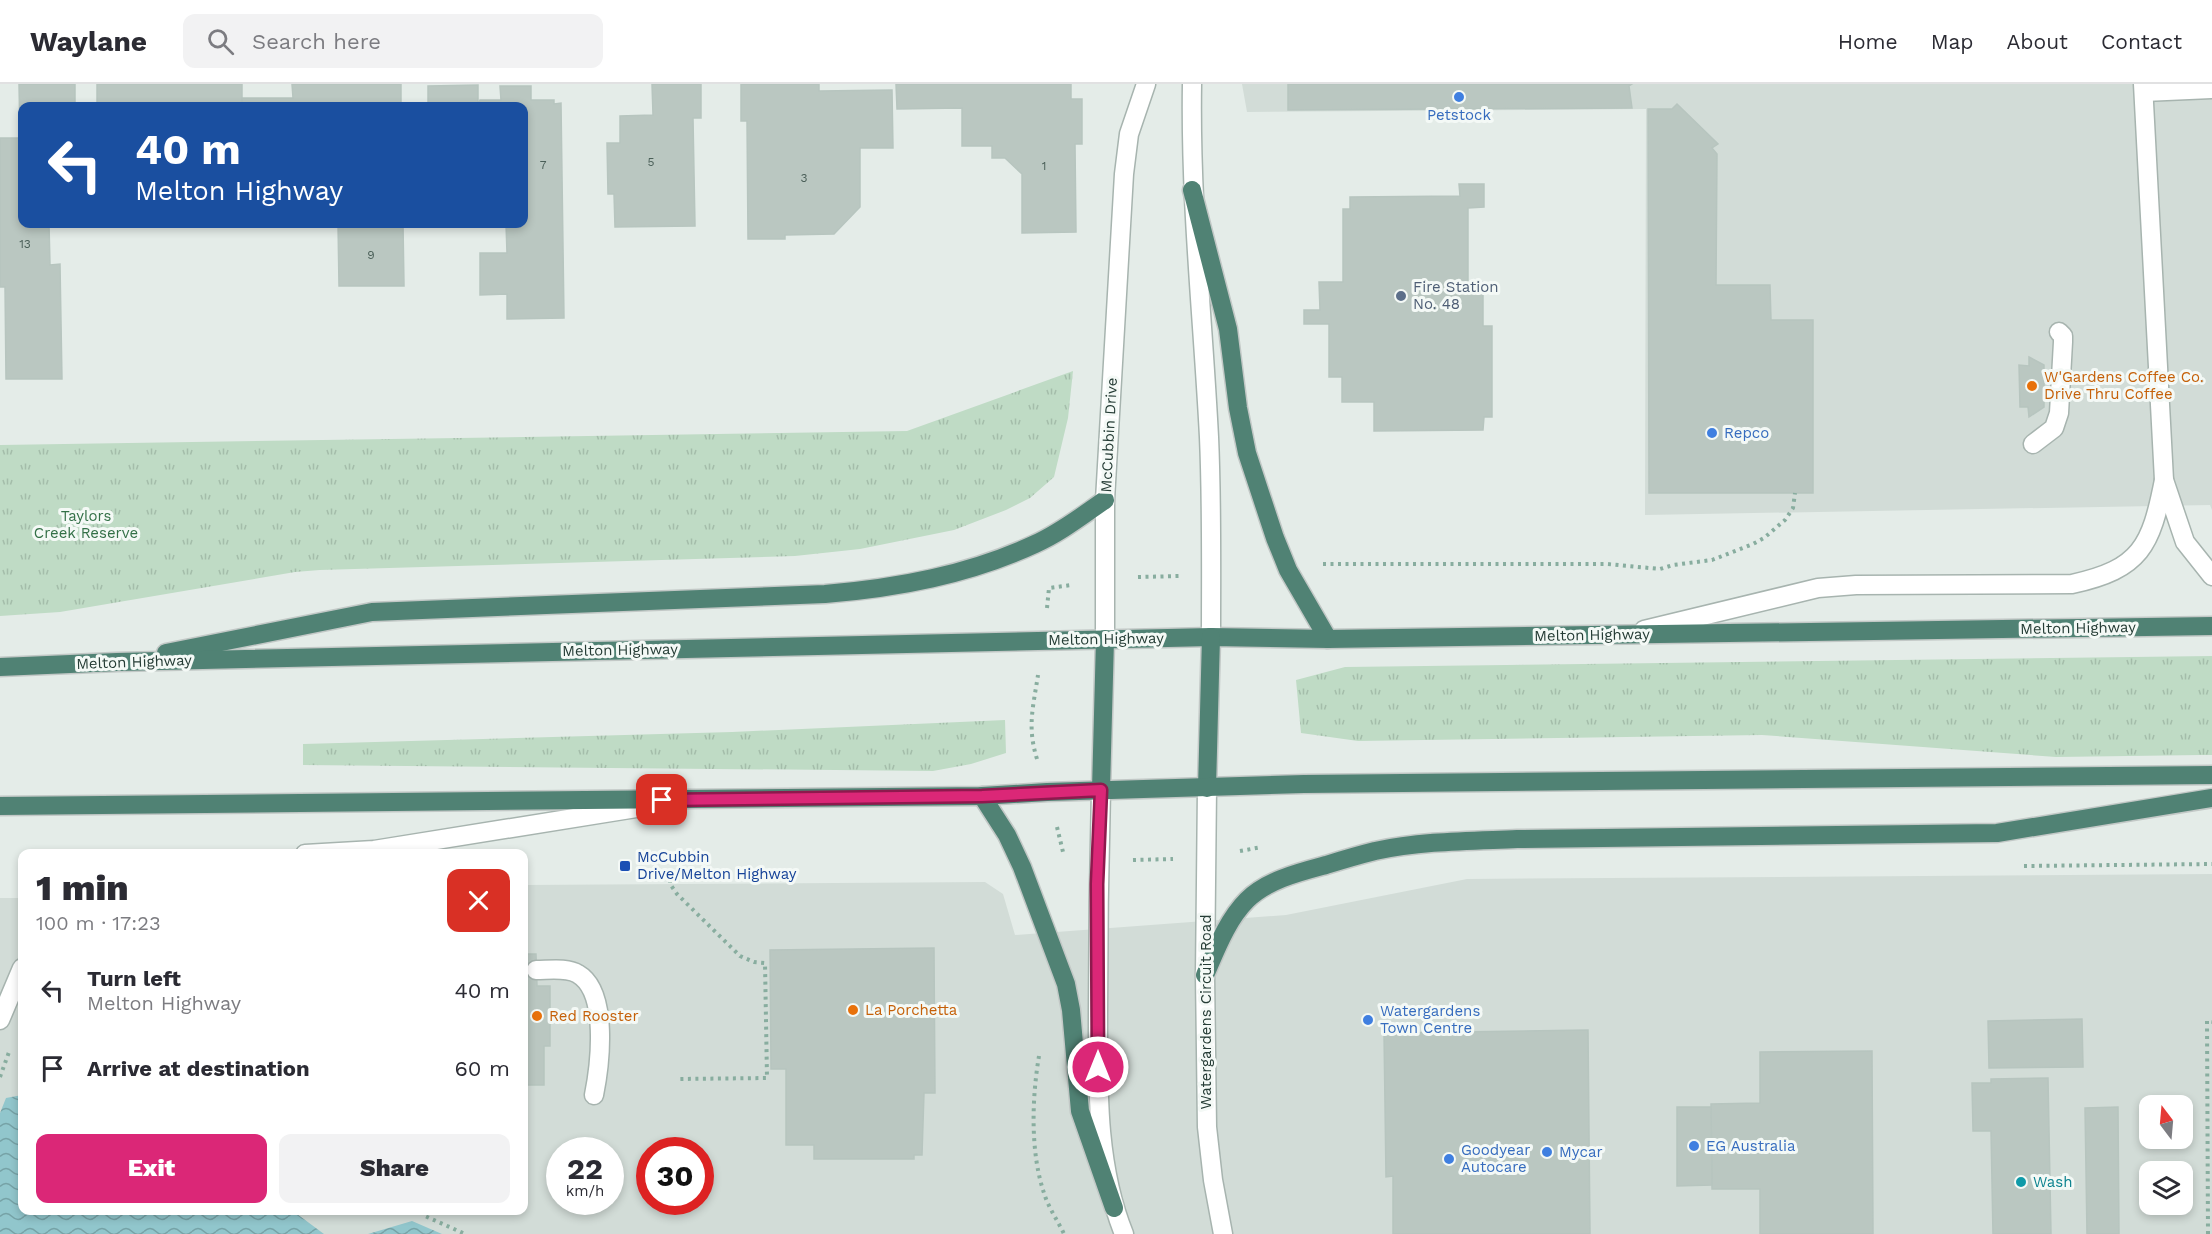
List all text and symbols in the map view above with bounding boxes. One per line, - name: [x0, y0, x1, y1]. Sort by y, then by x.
- search box: [183, 14, 603, 68]
- text: Waylane: [30, 25, 147, 58]
- icon: search: [204, 25, 237, 58]
- text: Search here: [252, 29, 381, 54]
- text: Home: [1838, 29, 1898, 54]
- text: Map: [1931, 29, 1974, 54]
- text: About: [2007, 29, 2068, 54]
- text: Contact: [2101, 29, 2182, 54]
- marker: Petstock: [1452, 90, 1466, 104]
- place label: Petstock: [1427, 106, 1491, 124]
- text: 40 m: [135, 125, 241, 174]
- icon: left: [36, 126, 114, 204]
- house number: 5: [648, 155, 655, 169]
- house number: 7: [540, 158, 547, 172]
- house number: 1: [1042, 159, 1046, 173]
- house number: 3: [801, 171, 808, 185]
- text: Melton Highway: [135, 175, 343, 207]
- house number: 13: [19, 237, 31, 251]
- house number: 9: [367, 248, 375, 262]
- place label: Fire Station No. 48: [1413, 278, 1498, 313]
- marker: Fire Station No. 48: [1394, 289, 1408, 303]
- place label: W'Gardens Coffee Co. Drive Thru Coffee: [2044, 368, 2204, 403]
- street label: McCubbin Drive: [1097, 377, 1121, 493]
- marker: W'Gardens Coffee Co. Drive Thru Coffee: [2025, 379, 2039, 393]
- place label: Repco: [1724, 424, 1769, 442]
- marker: Repco: [1705, 426, 1719, 440]
- park label: Taylors Creek Reserve: [34, 507, 138, 542]
- street label: Melton Highway: [2020, 618, 2136, 638]
- street label: Melton Highway: [1534, 625, 1650, 645]
- street label: Melton Highway: [1048, 629, 1164, 649]
- street label: Melton Highway: [562, 640, 678, 660]
- street label: Melton Highway: [76, 651, 192, 673]
- pin: [636, 774, 687, 825]
- icon: arrive: [645, 783, 678, 816]
- place label: McCubbin Drive/Melton Highway: [637, 848, 797, 883]
- marker: McCubbin Drive/Melton Highway: [618, 859, 632, 873]
- text: 1 min: [36, 867, 129, 909]
- button: close: [447, 869, 510, 932]
- text: 100 m · 17:23: [36, 911, 161, 935]
- street label: Watergardens Circuit Road: [1197, 914, 1215, 1110]
- text: Turn left: [87, 966, 181, 991]
- icon: left: [36, 974, 69, 1007]
- text: 40 m: [454, 978, 510, 1003]
- text: Melton Highway: [87, 991, 241, 1015]
- place label: La Porchetta: [865, 1001, 958, 1019]
- place label: Watergardens Town Centre: [1380, 1002, 1480, 1037]
- marker: La Porchetta: [846, 1003, 860, 1017]
- place label: Red Rooster: [549, 1007, 639, 1025]
- marker: Red Rooster: [530, 1009, 544, 1023]
- marker: Watergardens Town Centre: [1361, 1013, 1375, 1027]
- position arrow: [1066, 1035, 1130, 1099]
- icon: arrive: [36, 1052, 69, 1085]
- text: Arrive at destination: [87, 1056, 310, 1081]
- text: 60 m: [454, 1056, 510, 1081]
- north arrow: [2139, 1095, 2193, 1149]
- map controls: [2139, 1095, 2193, 1215]
- button: Exit: [36, 1134, 267, 1203]
- button: Share: [279, 1134, 510, 1203]
- speed limit sign: 30: [636, 1137, 714, 1215]
- place label: EG Australia: [1706, 1137, 1796, 1155]
- marker: EG Australia: [1687, 1139, 1701, 1153]
- place label: Goodyear Autocare: [1461, 1141, 1530, 1176]
- place label: Mycar: [1559, 1143, 1603, 1161]
- marker: Mycar: [1540, 1145, 1554, 1159]
- text: 22: [567, 1151, 603, 1186]
- marker: Goodyear Autocare: [1442, 1152, 1456, 1166]
- button: layers: [2139, 1161, 2193, 1215]
- place label: Wash: [2033, 1173, 2073, 1191]
- marker: Wash: [2014, 1175, 2028, 1189]
- text: km/h: [566, 1182, 604, 1200]

